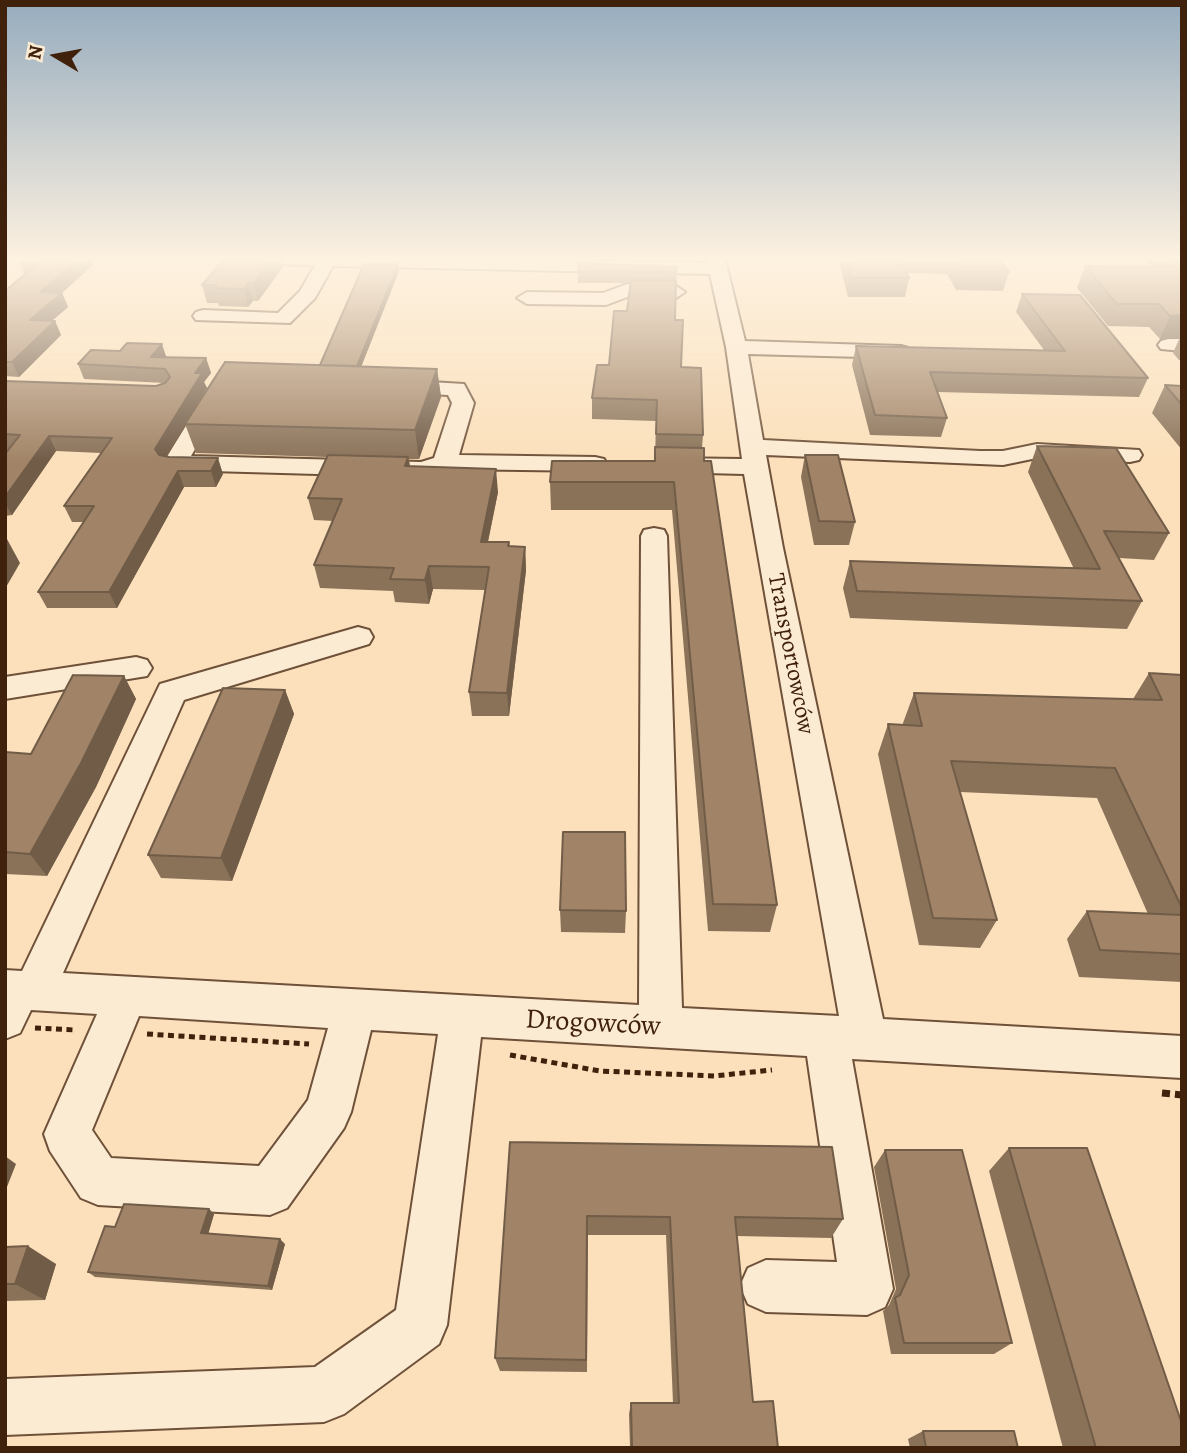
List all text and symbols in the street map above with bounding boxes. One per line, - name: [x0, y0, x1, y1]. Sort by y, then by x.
- north arrow: [21, 21, 91, 91]
- text: N: [21, 43, 49, 61]
- street label: Transportowców: [760, 571, 820, 737]
- street label: Drogowców: [524, 1004, 662, 1044]

